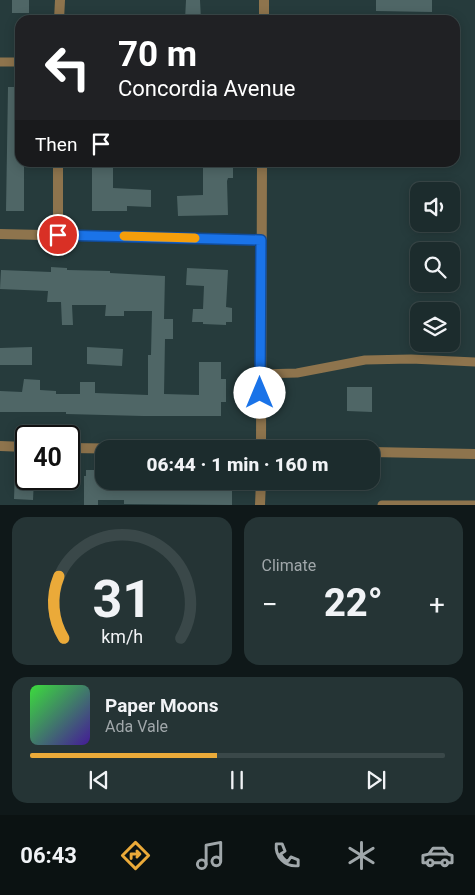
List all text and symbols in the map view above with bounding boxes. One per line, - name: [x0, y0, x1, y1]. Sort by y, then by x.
- text: 70 m: [118, 34, 197, 75]
- icon: left: [35, 35, 100, 100]
- text: Concordia Avenue: [118, 76, 295, 101]
- icon: arrive: [87, 130, 115, 158]
- text: Then: [35, 133, 77, 156]
- map controls: [410, 182, 460, 352]
- button: sound: [410, 182, 460, 232]
- pin: [37, 214, 79, 256]
- icon: arrive: [44, 221, 72, 249]
- button: search: [410, 242, 460, 292]
- button: layers: [410, 302, 460, 352]
- position arrow: [233, 366, 285, 418]
- speed limit sign: 40: [15, 425, 80, 490]
- text: 06:44 · 1 min · 160 m: [146, 453, 329, 476]
- text: Climate: [262, 556, 316, 575]
- text: 31: [92, 569, 152, 630]
- text: 22°: [324, 581, 383, 625]
- text: −: [262, 588, 278, 621]
- text: +: [429, 588, 445, 621]
- text: km/h: [101, 626, 143, 647]
- text: Paper Moons: [105, 694, 218, 717]
- text: Ada Vale: [105, 717, 168, 736]
- icon: previous: [85, 766, 113, 794]
- icon: pause: [223, 766, 251, 794]
- icon: next: [362, 766, 390, 794]
- icon: directions: [118, 838, 153, 873]
- icon: music: [193, 838, 228, 873]
- icon: phone: [269, 838, 304, 873]
- icon: climate: [344, 838, 379, 873]
- icon: car: [420, 838, 455, 873]
- text: 06:43: [20, 843, 77, 868]

